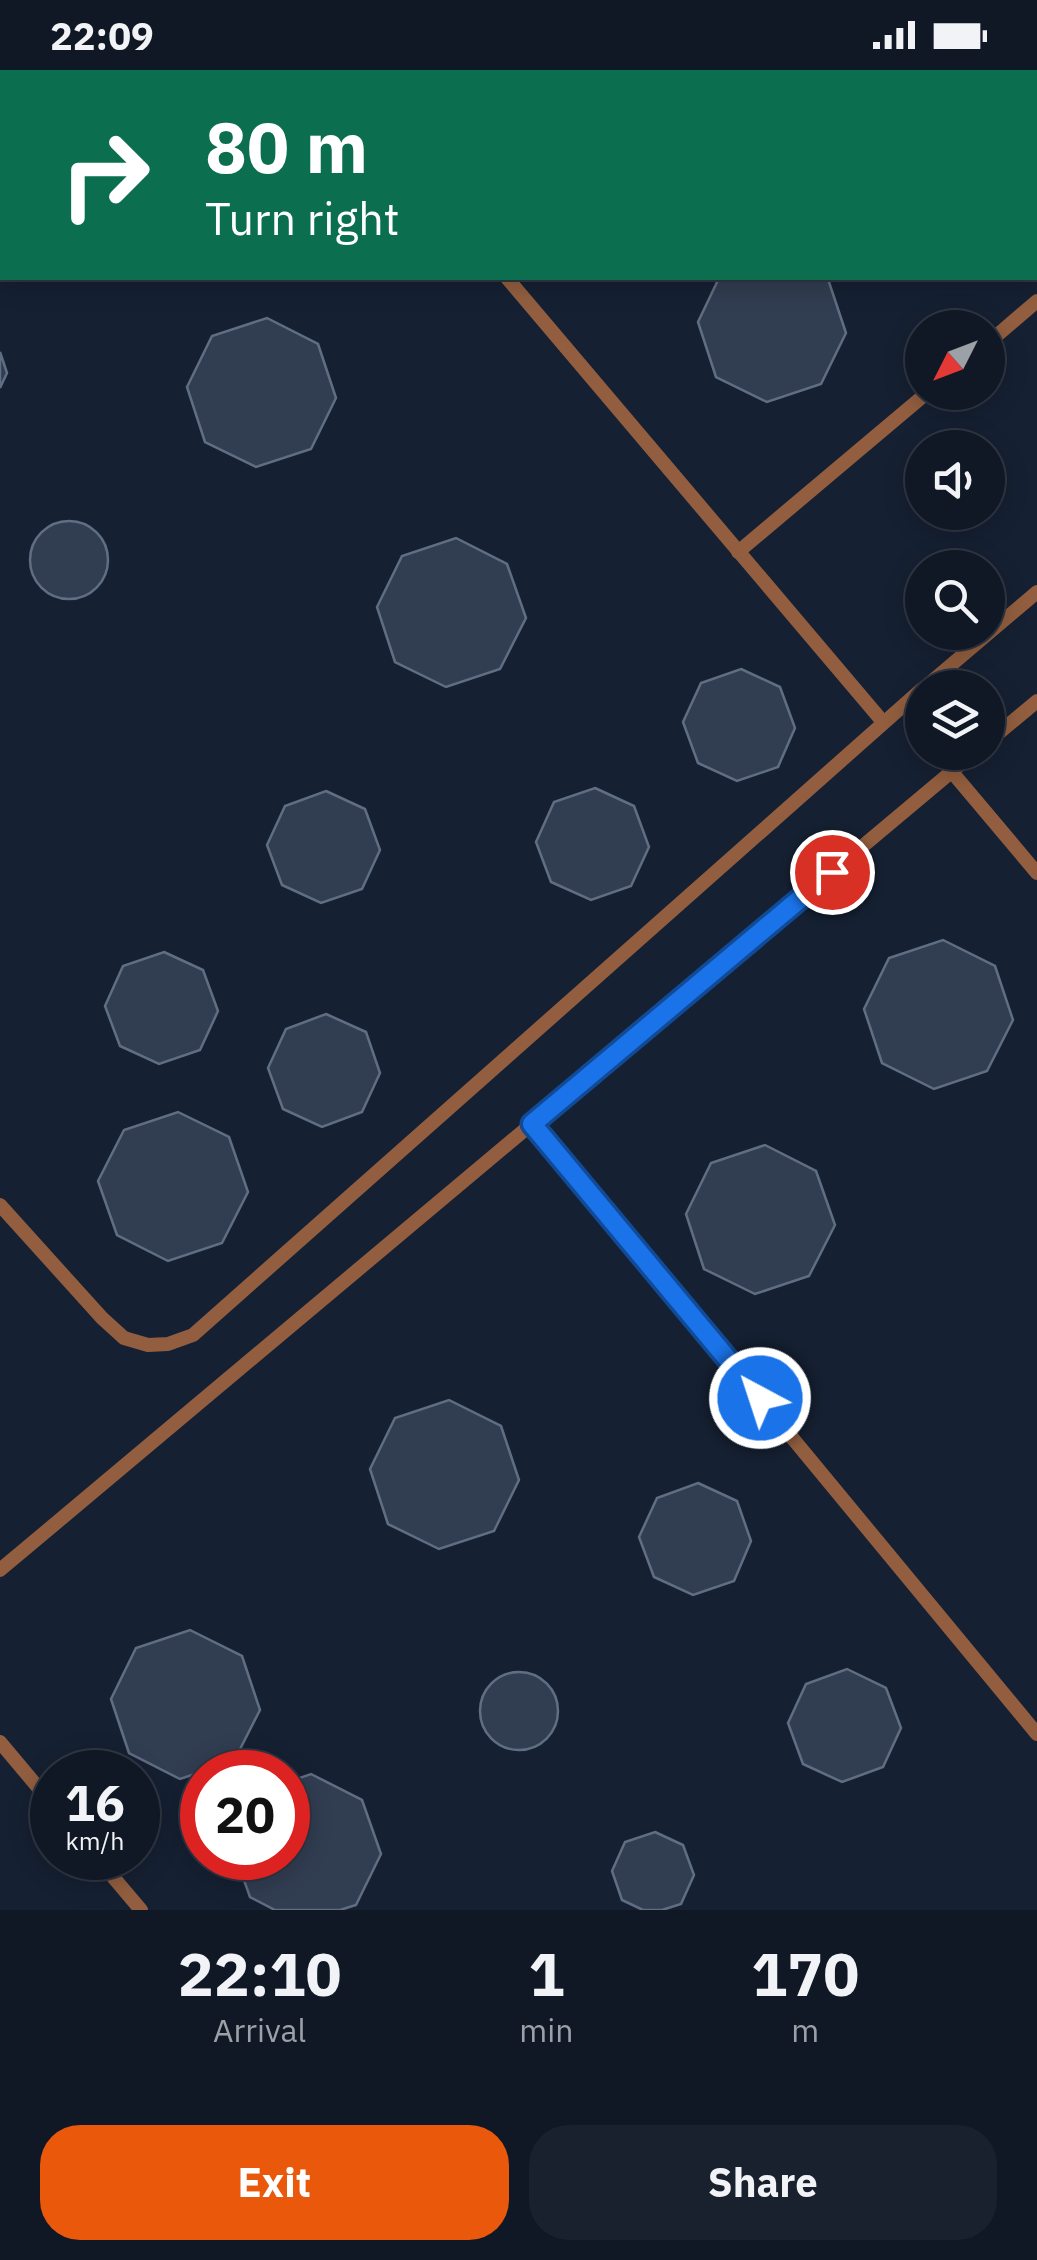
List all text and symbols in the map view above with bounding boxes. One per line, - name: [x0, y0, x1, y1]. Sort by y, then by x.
- text: 22:09: [50, 11, 154, 60]
- text: 80 m: [205, 101, 368, 192]
- icon: right: [40, 110, 170, 240]
- text: Turn right: [205, 189, 400, 247]
- north arrow: [905, 310, 1005, 410]
- map controls: [905, 310, 1005, 770]
- button: sound: [905, 430, 1005, 530]
- button: search: [905, 550, 1005, 650]
- button: layers: [905, 670, 1005, 770]
- pin: [790, 830, 875, 915]
- icon: arrive: [805, 845, 860, 900]
- position arrow: [708, 1346, 812, 1450]
- speed limit sign: 20: [180, 1750, 310, 1880]
- text: 16: [65, 1770, 125, 1835]
- text: km/h: [66, 1824, 124, 1857]
- text: 22:10: [178, 1934, 342, 2013]
- text: 1: [528, 1934, 564, 2013]
- text: 170: [751, 1934, 859, 2013]
- text: Arrival: [213, 2009, 306, 2051]
- text: min: [519, 2009, 573, 2051]
- text: m: [791, 2009, 819, 2051]
- button: Exit: [40, 2125, 509, 2240]
- button: Share: [529, 2125, 997, 2240]

